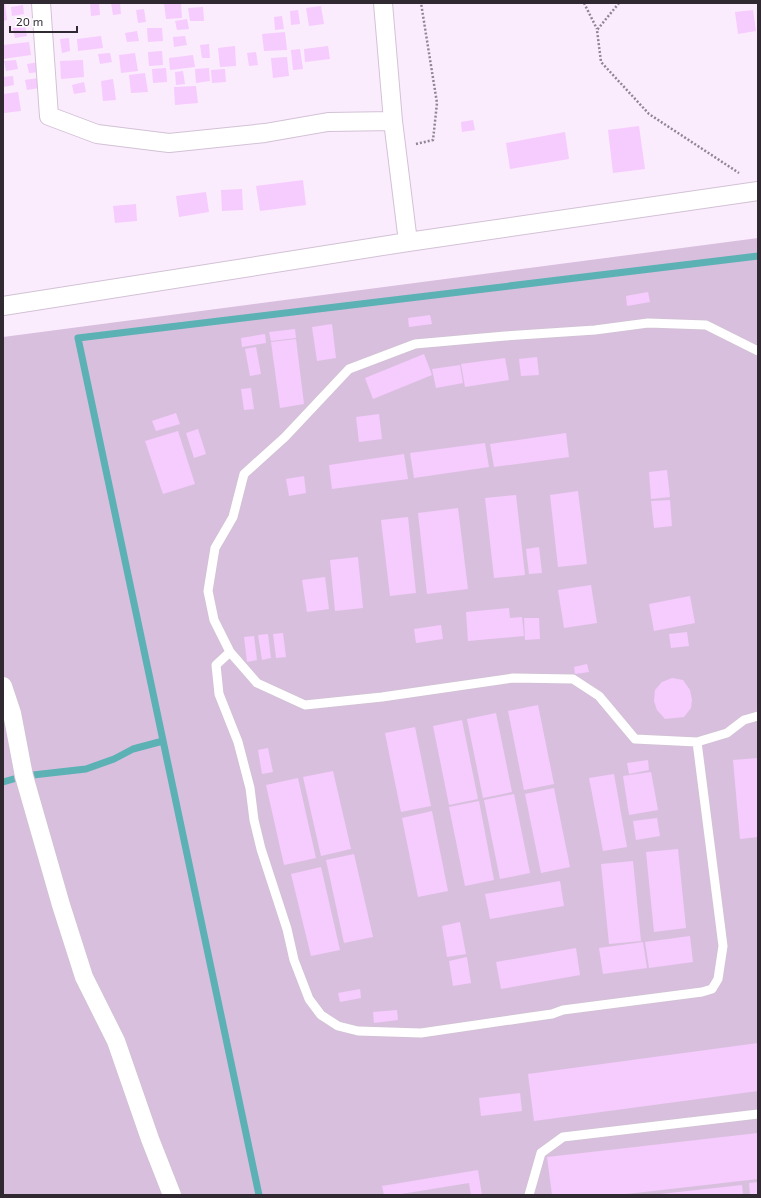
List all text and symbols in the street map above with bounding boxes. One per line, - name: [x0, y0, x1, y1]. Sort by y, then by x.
- scale bar: [10, 8, 77, 34]
- text: 20 m: [16, 14, 43, 28]

